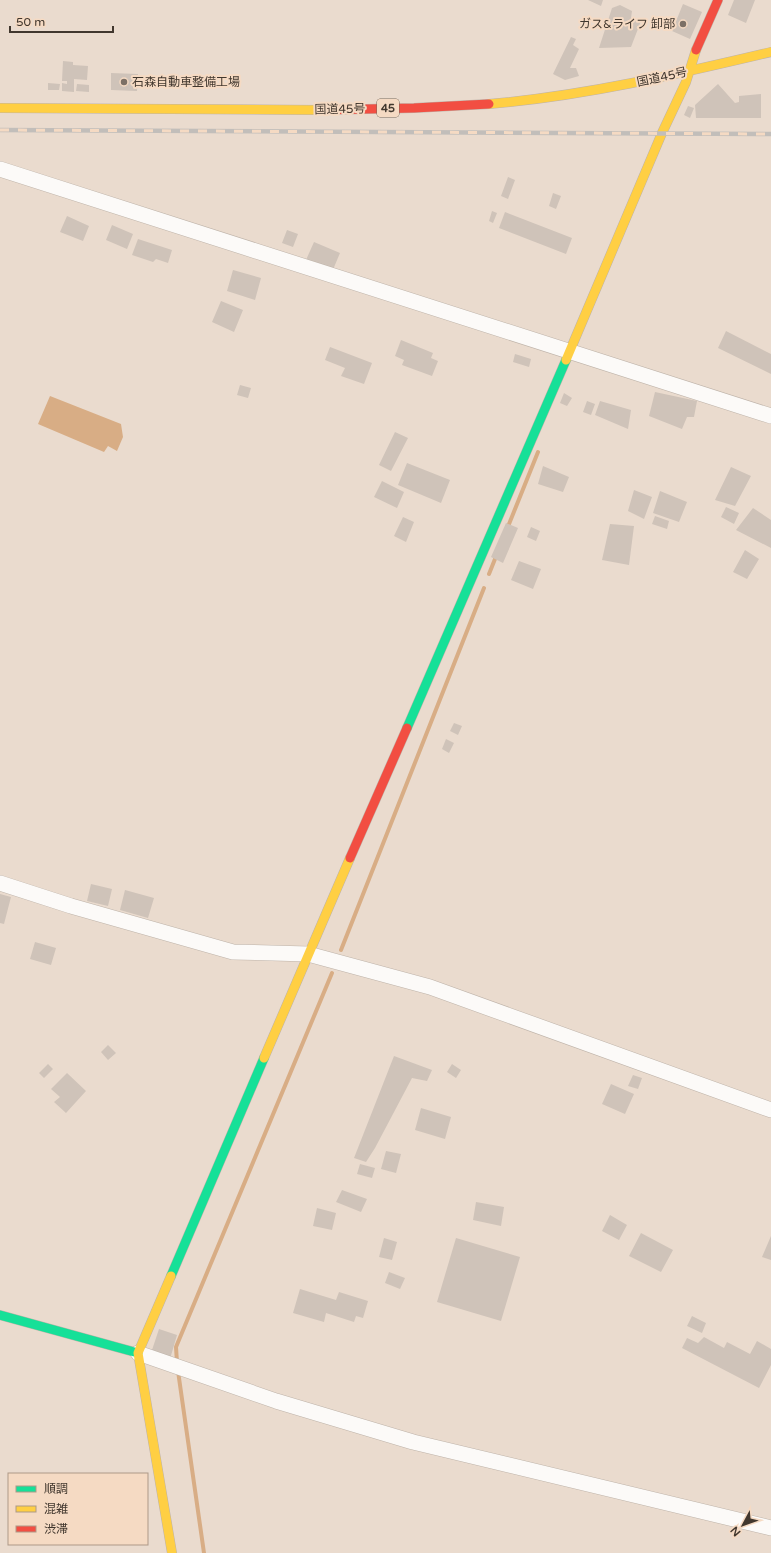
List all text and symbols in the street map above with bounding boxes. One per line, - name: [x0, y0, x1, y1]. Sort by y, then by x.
- scale bar: [10, 8, 113, 34]
- text: 50 m: [16, 15, 45, 29]
- place label: ガス&ライフ 卸部: [579, 17, 675, 31]
- marker: ガス&ライフ 卸部: [678, 19, 688, 29]
- street label: 国道45号: [636, 65, 688, 89]
- place label: 石森自動車整備工場: [132, 75, 240, 89]
- marker: 石森自動車整備工場: [119, 77, 129, 87]
- road number: 45: [377, 99, 399, 117]
- street label: 国道45号: [314, 102, 366, 116]
- legend: [8, 1473, 148, 1545]
- text: 順調: [44, 1482, 68, 1496]
- text: 混雑: [44, 1502, 68, 1516]
- north arrow: [723, 1505, 763, 1545]
- text: 渋滞: [44, 1522, 68, 1536]
- text: N: [728, 1524, 744, 1539]

